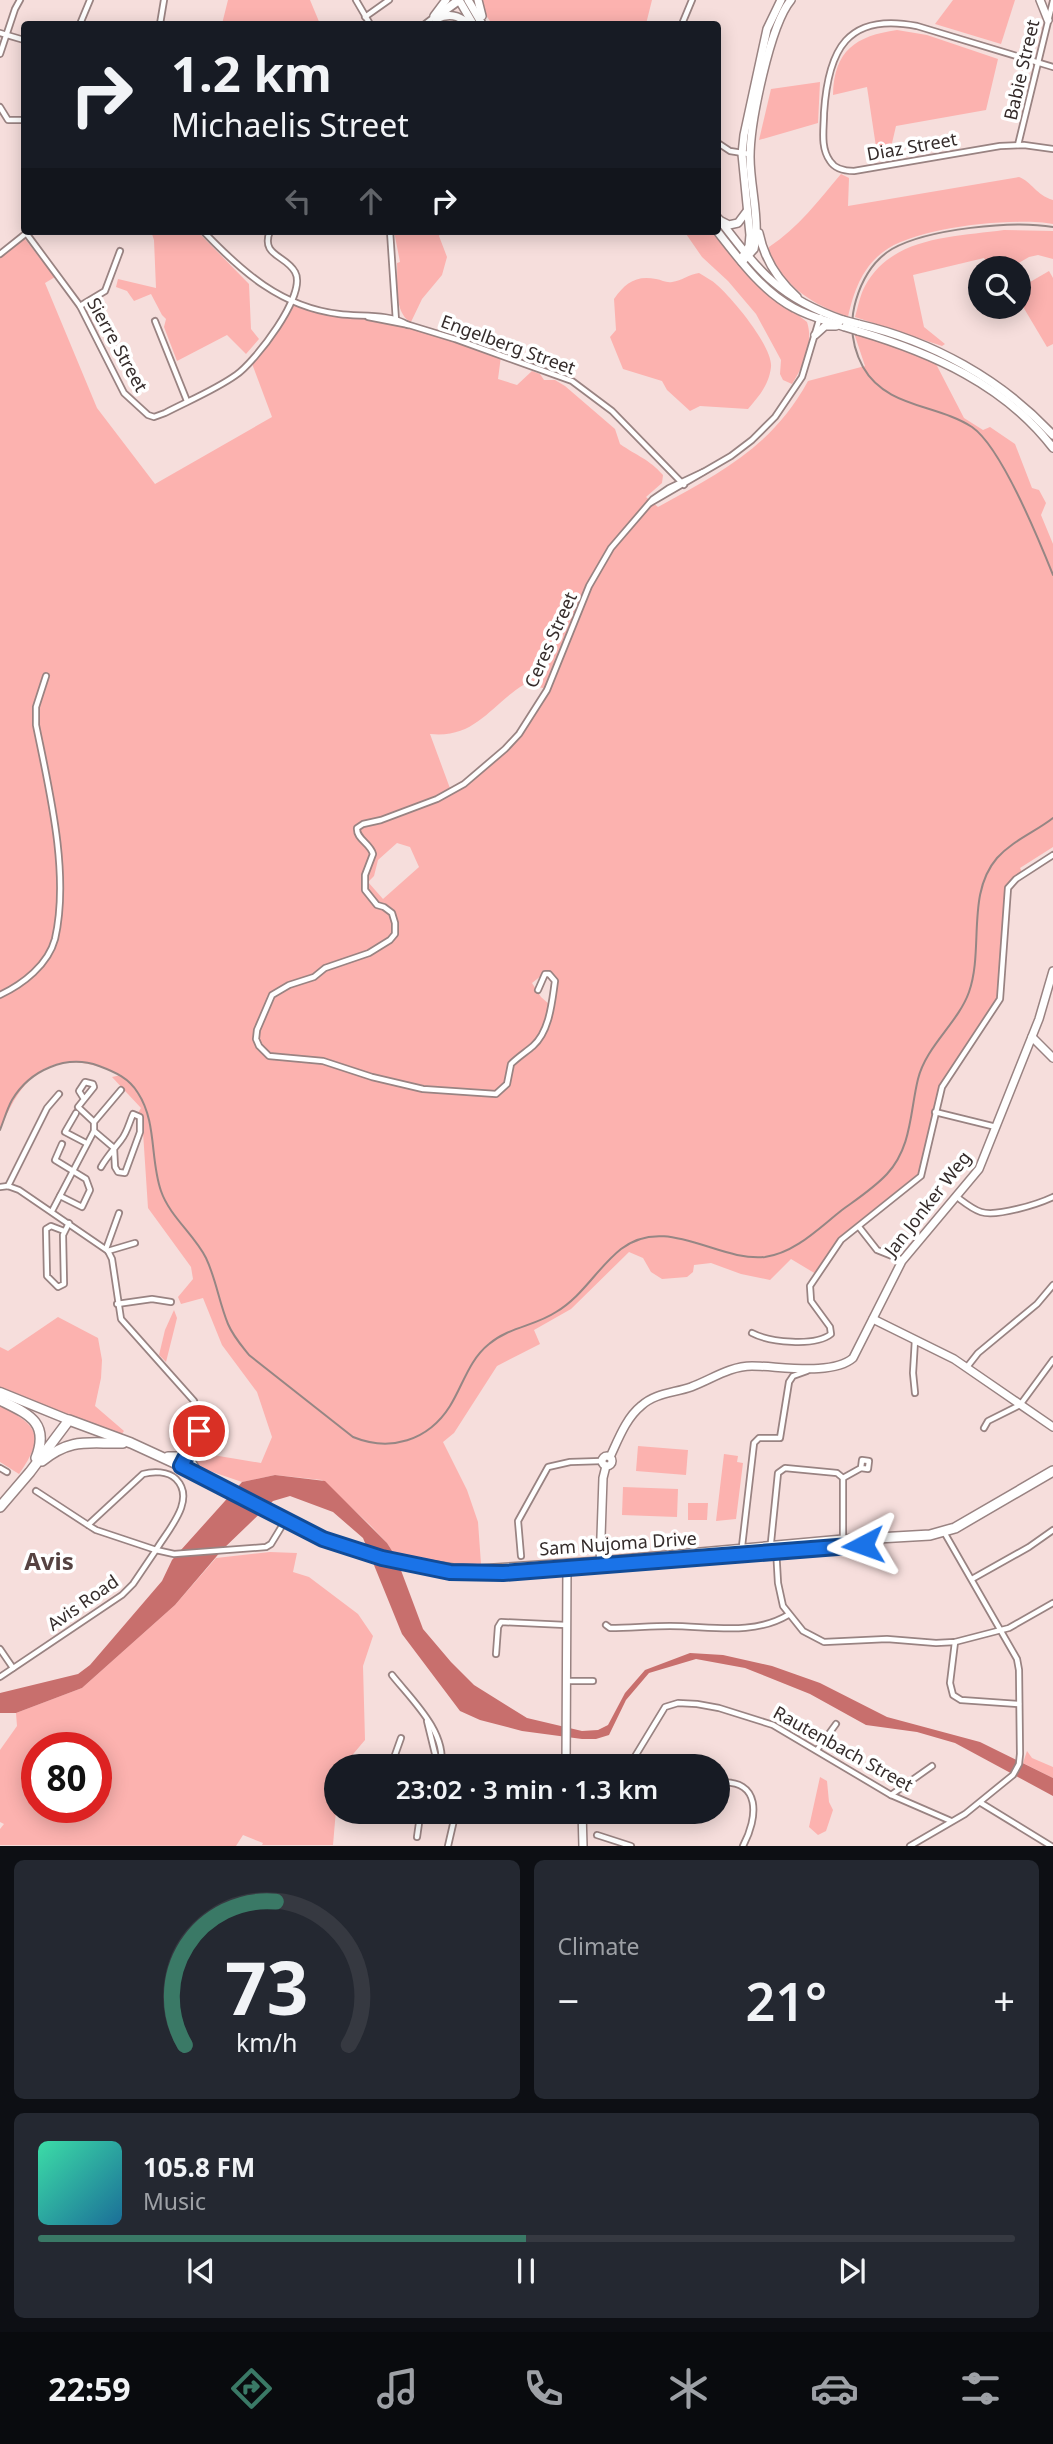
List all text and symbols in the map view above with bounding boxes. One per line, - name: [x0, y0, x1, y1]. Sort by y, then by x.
- street label: Babie Street: [998, 17, 1044, 122]
- text: 1.2 km: [171, 40, 332, 106]
- icon: right: [56, 49, 147, 140]
- text: Michaelis Street: [171, 103, 409, 146]
- street label: Diaz Street: [865, 126, 959, 166]
- icon: left: [279, 182, 317, 220]
- icon: ahead: [352, 182, 390, 220]
- icon: right: [425, 182, 463, 220]
- map controls: [968, 256, 1031, 319]
- button: search: [968, 256, 1031, 319]
- street label: Sierre Street: [82, 293, 154, 396]
- street label: Engelberg Street: [438, 309, 579, 380]
- street label: Ceres Street: [518, 588, 582, 691]
- street label: Jan Jonker Weg: [877, 1146, 976, 1262]
- pin: [169, 1401, 229, 1461]
- icon: arrive: [180, 1412, 218, 1450]
- position arrow: [826, 1508, 900, 1582]
- street label: Sam Nujoma Drive: [538, 1526, 698, 1560]
- district label: Avis: [24, 1544, 74, 1577]
- street label: Avis Road: [42, 1569, 123, 1635]
- street label: Rautenbach Street: [769, 1700, 918, 1797]
- speed limit sign: 80: [21, 1732, 112, 1823]
- text: 23:02 · 3 min · 1.3 km: [396, 1771, 658, 1807]
- text: Climate: [558, 1930, 640, 1962]
- text: 73: [225, 1938, 308, 2037]
- text: 21°: [745, 1965, 827, 2036]
- text: −: [558, 1974, 579, 2026]
- text: +: [993, 1974, 1015, 2026]
- text: km/h: [236, 2025, 298, 2059]
- text: 105.8 FM: [143, 2149, 255, 2185]
- text: Music: [143, 2185, 206, 2217]
- icon: previous: [182, 2252, 220, 2290]
- icon: pause: [507, 2252, 545, 2290]
- icon: next: [833, 2252, 871, 2290]
- icon: directions: [227, 2364, 276, 2413]
- icon: music: [373, 2364, 422, 2413]
- icon: phone: [519, 2364, 568, 2413]
- icon: climate: [664, 2364, 713, 2413]
- icon: car: [810, 2364, 859, 2413]
- icon: filters: [956, 2364, 1005, 2413]
- text: 22:59: [48, 2367, 131, 2410]

